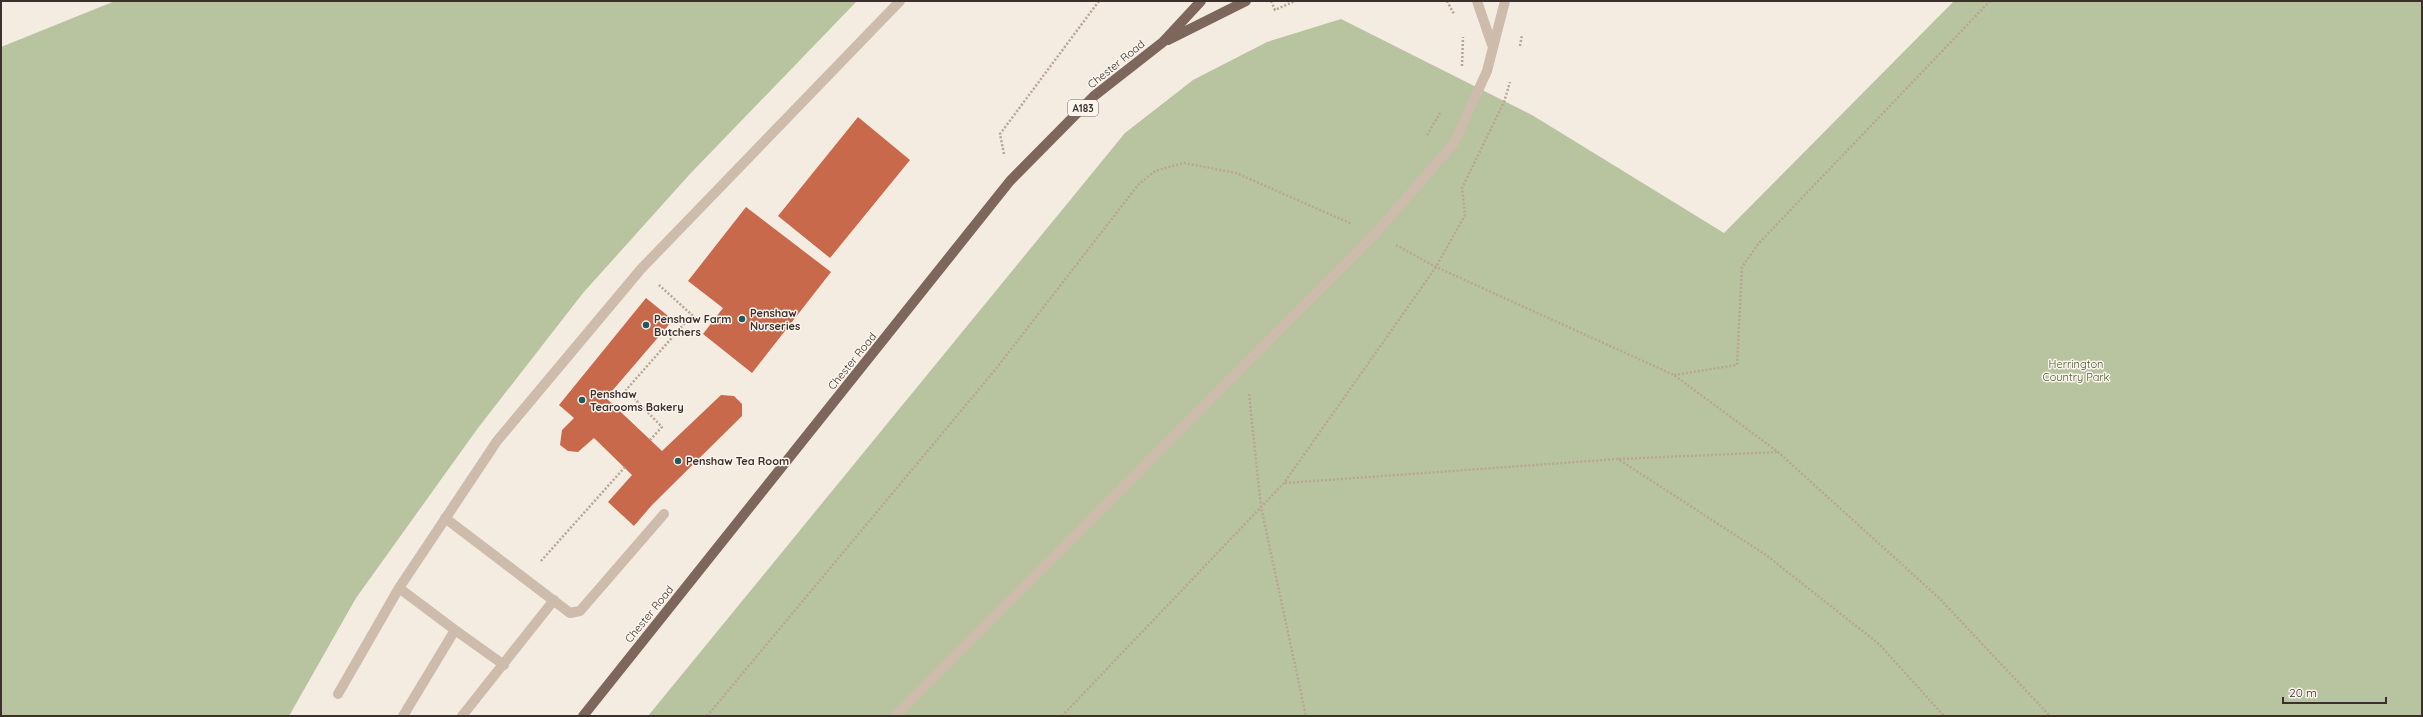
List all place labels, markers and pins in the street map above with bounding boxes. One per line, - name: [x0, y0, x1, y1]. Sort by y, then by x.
- place label: Penshaw Nurseries: [750, 306, 800, 333]
- place label: Penshaw Farm Butchers: [654, 312, 731, 339]
- marker: Penshaw Nurseries: [737, 314, 747, 324]
- marker: Penshaw Farm Butchers: [641, 320, 651, 330]
- place label: Penshaw Tearooms Bakery: [590, 387, 684, 414]
- marker: Penshaw Tearooms Bakery: [577, 395, 587, 405]
- place label: Penshaw Tea Room: [686, 454, 789, 468]
- marker: Penshaw Tea Room: [673, 456, 683, 466]

